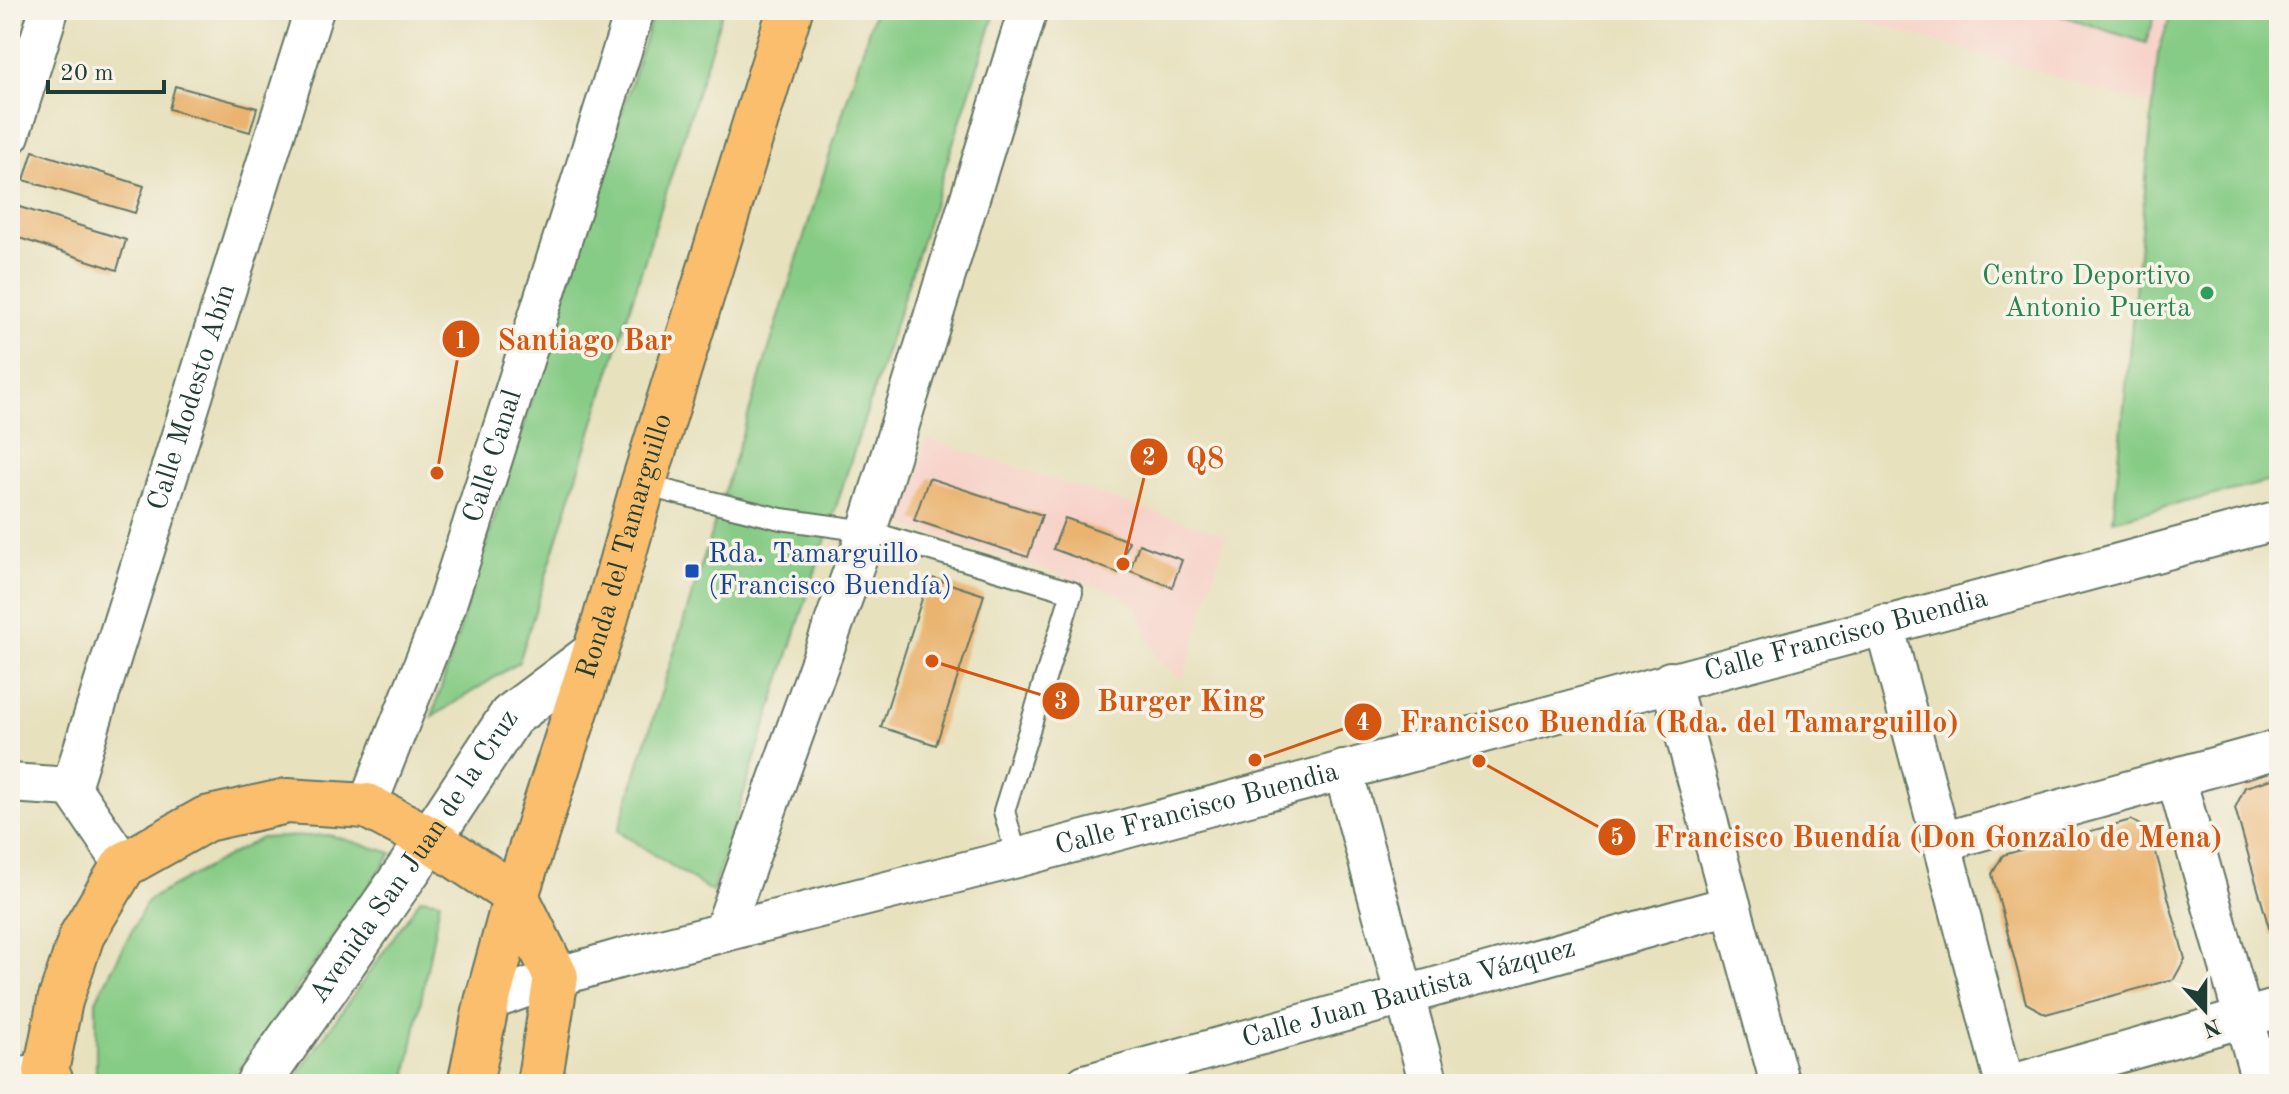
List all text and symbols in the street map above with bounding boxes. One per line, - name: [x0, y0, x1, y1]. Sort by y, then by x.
- scale bar: [48, 44, 164, 94]
- text: 20 m: [60, 62, 114, 86]
- place label: Centro Deportivo Antonio Puerta: [1982, 263, 2191, 323]
- street label: Calle Modesto Abín: [144, 281, 241, 514]
- marker: Centro Deportivo Antonio Puerta: [2198, 284, 2216, 302]
- callout: Santiago Bar: [441, 312, 689, 366]
- text: Santiago Bar: [497, 327, 673, 357]
- text: 1: [454, 330, 468, 354]
- street label: Calle Canal: [460, 387, 528, 526]
- street label: Ronda del Tamarguillo: [573, 411, 678, 683]
- callout: Q8: [1129, 430, 1240, 484]
- text: Q8: [1186, 445, 1224, 475]
- text: 2: [1142, 447, 1156, 471]
- place label: Rda. Tamarguillo (Francisco Buendía): [708, 541, 952, 601]
- marker: Rda. Tamarguillo (Francisco Buendía): [683, 562, 701, 580]
- street label: Calle Francisco Buendia: [1702, 585, 1991, 687]
- callout: Burger King: [1041, 674, 1281, 728]
- text: Burger King: [1097, 688, 1266, 718]
- text: 3: [1054, 691, 1068, 715]
- callout: Francisco Buendía (Rda. del Tamarguillo): [1343, 695, 1974, 749]
- street label: Avenida San Juan de la Cruz: [305, 705, 525, 1009]
- text: Francisco Buendía (Rda. del Tamarguillo): [1400, 709, 1958, 739]
- text: 4: [1356, 712, 1370, 736]
- street label: Calle Francisco Buendia: [1052, 758, 1342, 861]
- callout: Francisco Buendía (Don Gonzalo de Mena): [1597, 810, 2238, 864]
- text: Francisco Buendía (Don Gonzalo de Mena): [1654, 824, 2222, 854]
- text: 5: [1610, 826, 1624, 851]
- street label: Calle Juan Bautista Vázquez: [1239, 935, 1578, 1054]
- north arrow: [2165, 970, 2245, 1050]
- text: N: [2199, 1014, 2223, 1040]

